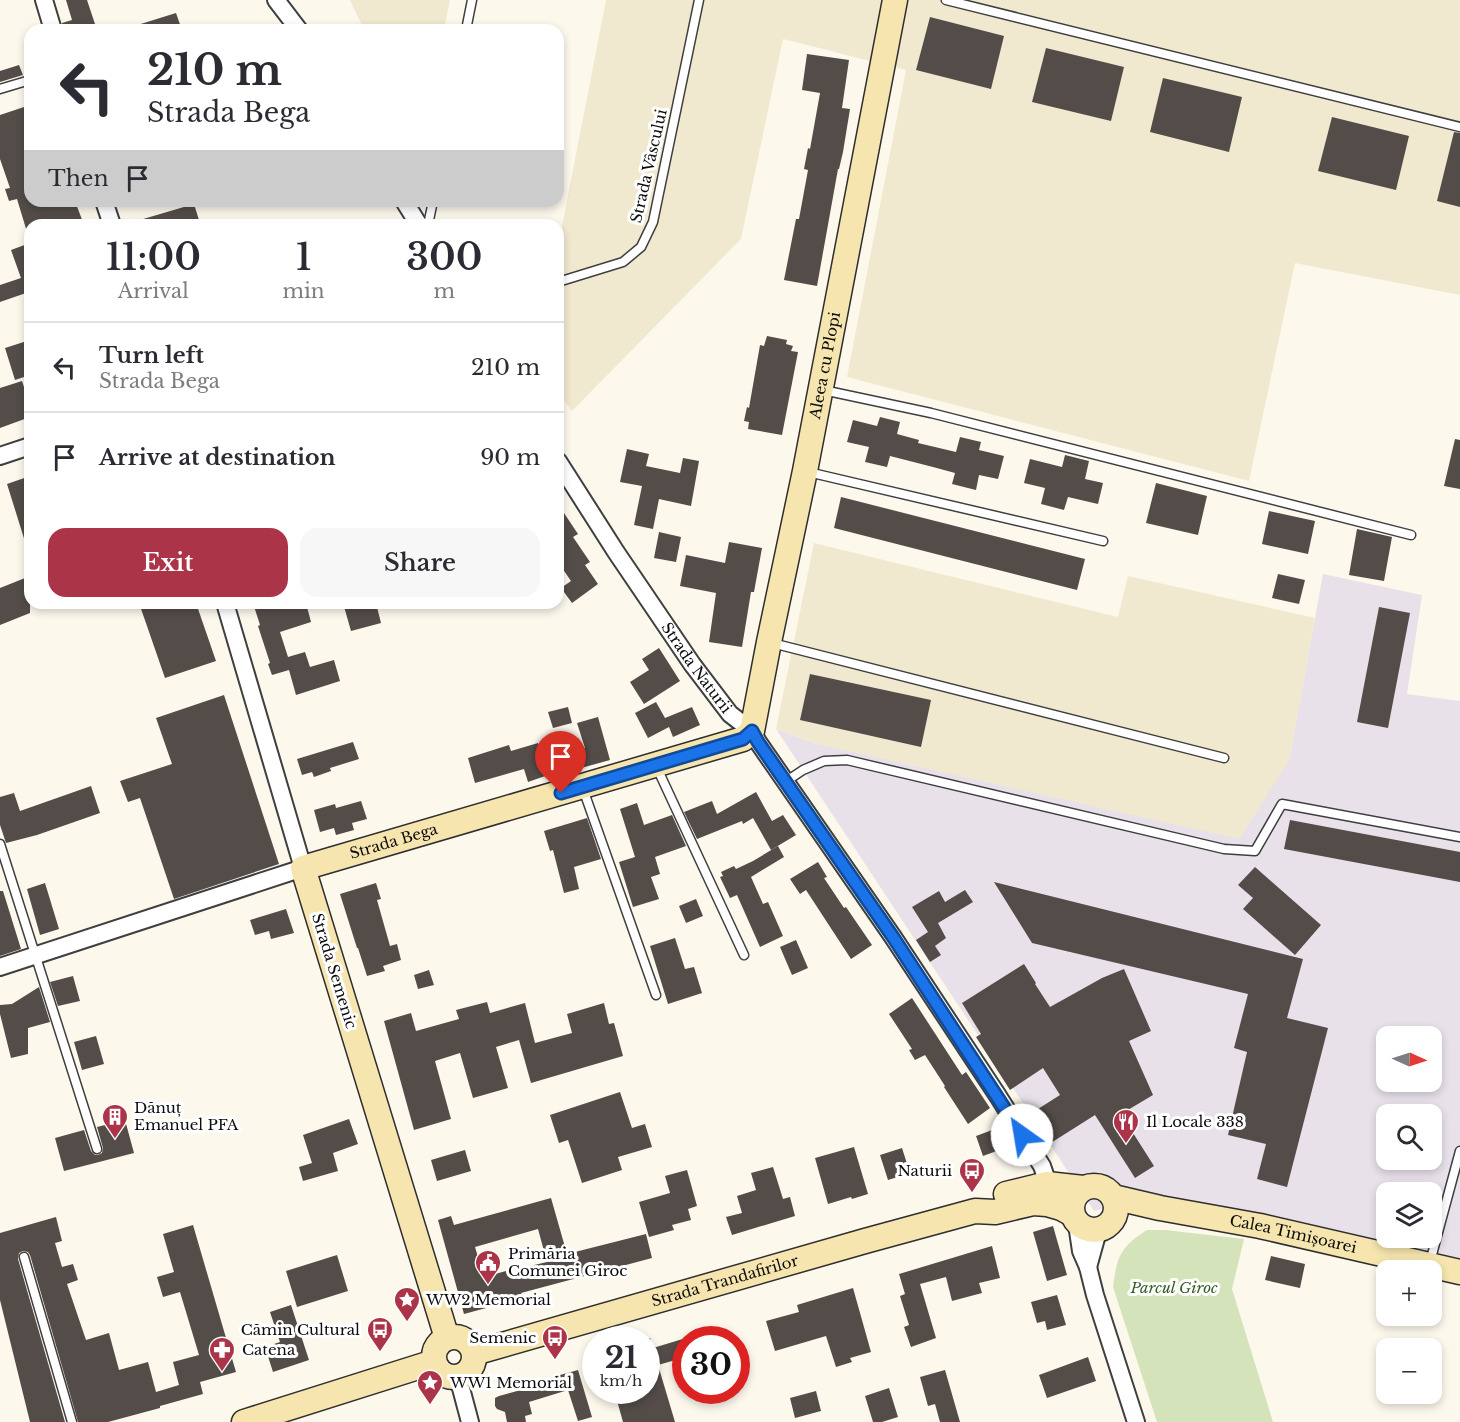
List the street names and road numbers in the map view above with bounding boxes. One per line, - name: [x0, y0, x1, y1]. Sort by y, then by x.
- street label: Strada Vâscului: [626, 107, 671, 225]
- street label: Aleea cu Plopi: [805, 310, 844, 422]
- street label: Strada Naturii: [658, 619, 736, 717]
- street label: Strada Bega: [347, 819, 440, 863]
- street label: Strada Semenic: [308, 911, 361, 1031]
- street label: Calea Timișoarei: [1228, 1211, 1359, 1257]
- street label: Strada Trandafirilor: [649, 1250, 801, 1311]

